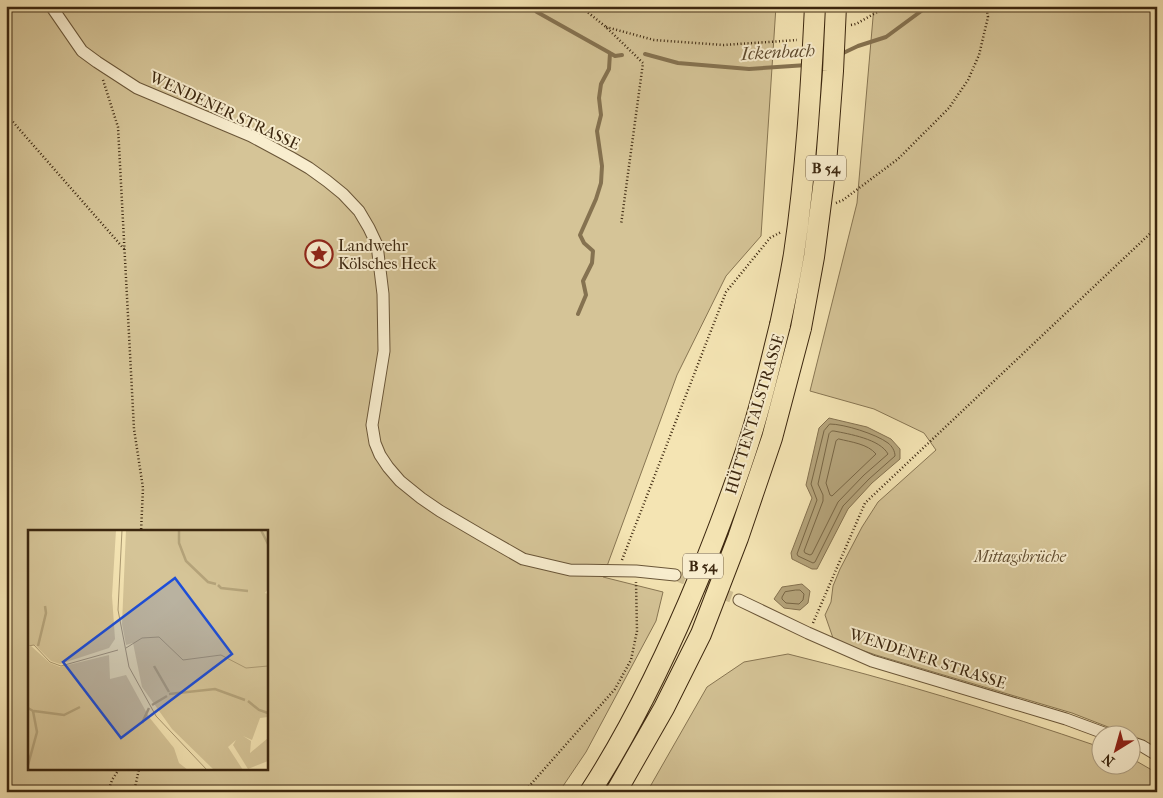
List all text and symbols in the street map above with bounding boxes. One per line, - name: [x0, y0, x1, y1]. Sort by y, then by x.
- water label: Ickenbach: [739, 40, 816, 65]
- street label: WENDENER STRASSE: [146, 67, 303, 154]
- road number: B 54: [806, 156, 846, 180]
- place label: Landwehr Kölsches Heck: [338, 236, 437, 273]
- place icon: Landwehr Kölsches Heck: [304, 239, 334, 269]
- street label: HÜTTENTALSTRASSE: [721, 332, 788, 497]
- inset map: [28, 530, 268, 770]
- park label: Mittagsbrüche: [973, 547, 1066, 566]
- road number: B 54: [683, 554, 723, 578]
- street label: WENDENER STRASSE: [846, 624, 1009, 693]
- north arrow: [1090, 726, 1140, 776]
- text: N: [1099, 750, 1118, 770]

